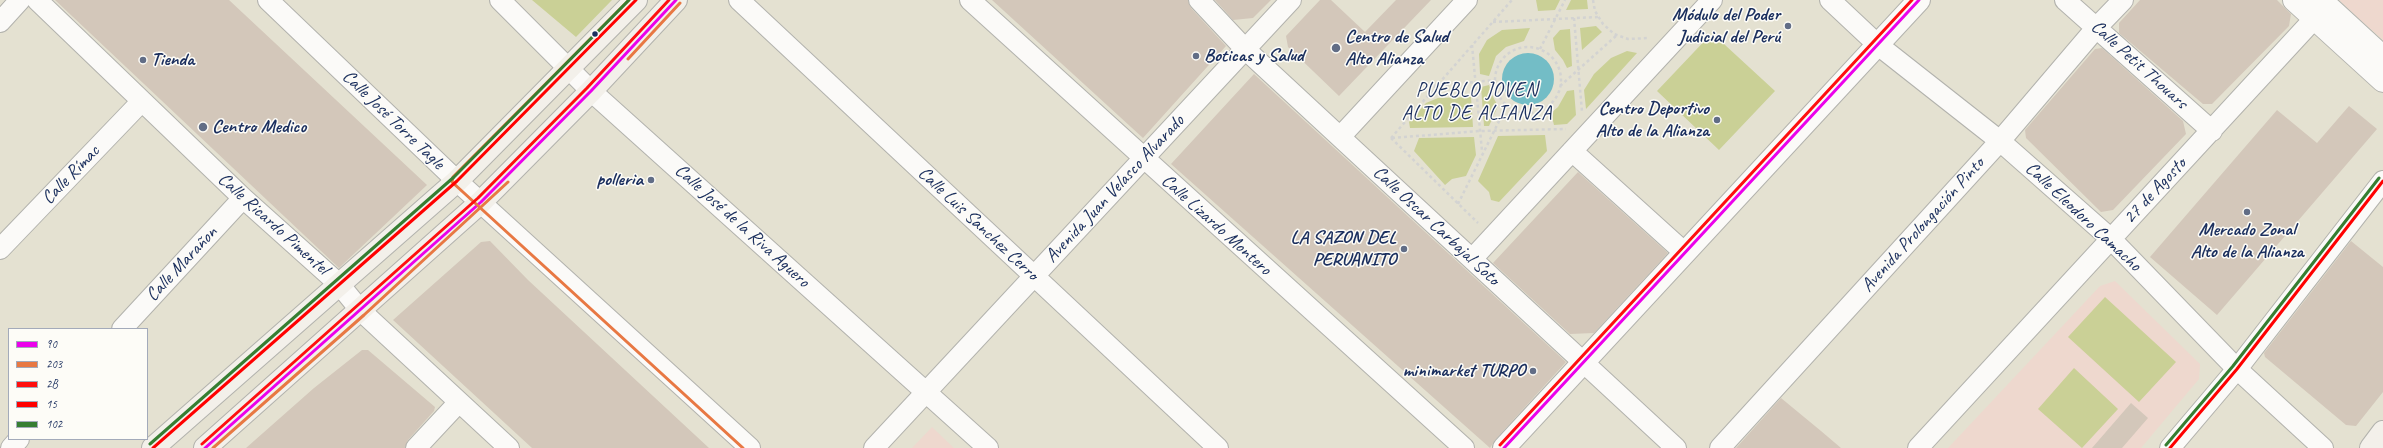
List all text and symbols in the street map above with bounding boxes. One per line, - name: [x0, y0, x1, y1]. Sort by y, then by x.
- place label: Módulo del Poder Judicial del Perú: [1672, 4, 1780, 48]
- street label: Calle Petit Thouars: [2086, 16, 2192, 114]
- marker: Módulo del Poder Judicial del Perú: [1783, 21, 1793, 31]
- place label: Centro de Salud Alto Alianza: [1345, 26, 1448, 70]
- unlabelled marker: [590, 29, 600, 39]
- marker: Centro de Salud Alto Alianza: [1330, 42, 1342, 54]
- place label: Boticas y Salud: [1204, 45, 1304, 67]
- place label: Tienda: [151, 49, 194, 71]
- marker: Boticas y Salud: [1191, 51, 1201, 61]
- marker: Tienda: [138, 55, 148, 65]
- street label: Calle José Torre Tagle: [337, 65, 449, 175]
- district label: PUEBLO JOVEN ALTO DE ALIANZA: [1402, 79, 1552, 126]
- place label: Centro Deportivo Alto de la Alianza: [1596, 98, 1709, 142]
- street label: Avenida Juan Velasco Alvarado: [1041, 110, 1189, 268]
- marker: Centro Deportivo Alto de la Alianza: [1712, 115, 1722, 125]
- place label: Centro Medico: [212, 116, 306, 138]
- marker: Centro Medico: [197, 121, 209, 133]
- street label: Calle Rímac: [37, 141, 105, 209]
- street label: Avenida Prolongación Pinto: [1857, 153, 1989, 297]
- street label: 27 de Agosto: [2119, 153, 2191, 229]
- street label: Calle Eleodoro Camacho: [2020, 157, 2146, 277]
- street label: Calle José de la Riva Aguero: [670, 159, 814, 293]
- street label: Calle Oscar Carbajal Soto: [1368, 161, 1504, 291]
- street label: Calle Luis Sanchez Cerro: [913, 162, 1043, 286]
- street label: Calle Ricardo Pimentel: [213, 168, 333, 280]
- place label: polleria: [597, 169, 643, 191]
- street label: Calle Lizardo Montero: [1156, 170, 1276, 280]
- marker: polleria: [646, 175, 656, 185]
- marker: Mercado Zonal Alto de la Alianza: [2242, 207, 2252, 217]
- place label: Mercado Zonal Alto de la Alianza: [2190, 219, 2304, 263]
- street label: Calle Marañon: [141, 222, 223, 306]
- place label: LA SAZON DEL PERUANITO: [1290, 227, 1396, 271]
- marker: LA SAZON DEL PERUANITO: [1399, 244, 1409, 254]
- legend: [8, 328, 148, 440]
- text: 90: [46, 336, 57, 352]
- text: 203: [46, 356, 62, 372]
- place label: minimarket TURPO: [1403, 360, 1525, 382]
- marker: minimarket TURPO: [1528, 366, 1538, 376]
- text: 2B: [46, 376, 58, 392]
- text: 15: [46, 396, 57, 412]
- text: 102: [46, 416, 62, 432]

